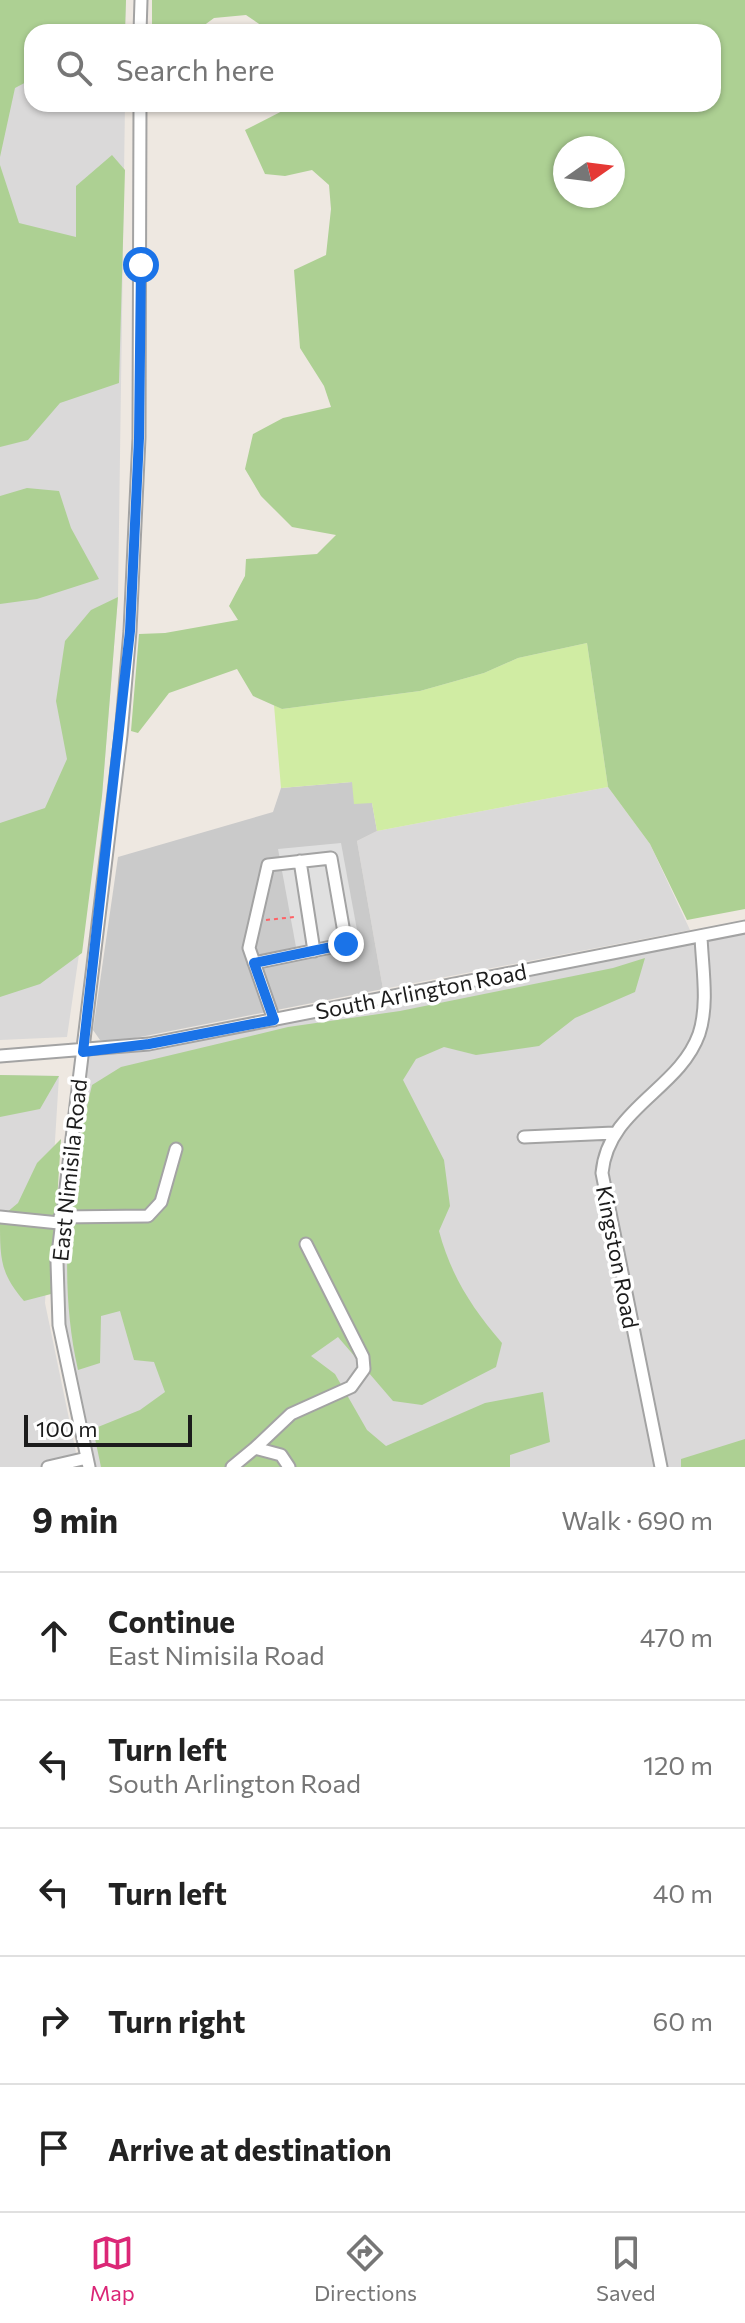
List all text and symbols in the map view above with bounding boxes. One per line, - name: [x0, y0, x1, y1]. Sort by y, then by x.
- search box: [24, 24, 721, 112]
- icon: search: [52, 46, 96, 90]
- text: Search here: [116, 50, 275, 87]
- north arrow: [553, 136, 625, 208]
- route start: [123, 247, 159, 283]
- route end: [328, 926, 364, 962]
- street label: South Arlington Road: [313, 957, 529, 1025]
- street label: East Nimisila Road: [46, 1077, 92, 1263]
- street label: Kingston Road: [591, 1183, 645, 1331]
- scale bar: [24, 1411, 192, 1447]
- text: 100 m: [36, 1415, 98, 1442]
- text: 9 min: [32, 1498, 118, 1540]
- text: Walk · 690 m: [562, 1504, 713, 1535]
- text: Continue: [108, 1602, 235, 1639]
- icon: ahead: [32, 1614, 76, 1658]
- text: 470 m: [640, 1621, 713, 1652]
- text: East Nimisila Road: [108, 1639, 325, 1670]
- text: Turn left: [108, 1730, 227, 1767]
- icon: left: [32, 1742, 76, 1786]
- text: 120 m: [643, 1749, 713, 1780]
- text: South Arlington Road: [108, 1767, 361, 1798]
- icon: left: [32, 1870, 76, 1914]
- text: Turn left: [108, 1874, 227, 1911]
- text: 40 m: [653, 1877, 713, 1908]
- icon: right: [32, 1998, 76, 2042]
- text: Turn right: [108, 2002, 245, 2039]
- text: 60 m: [653, 2005, 713, 2036]
- icon: arrive: [32, 2126, 76, 2170]
- text: Arrive at destination: [108, 2130, 392, 2167]
- tab: Map: [90, 2231, 135, 2306]
- tab: Directions: [314, 2231, 417, 2306]
- tab: Saved: [596, 2231, 655, 2306]

